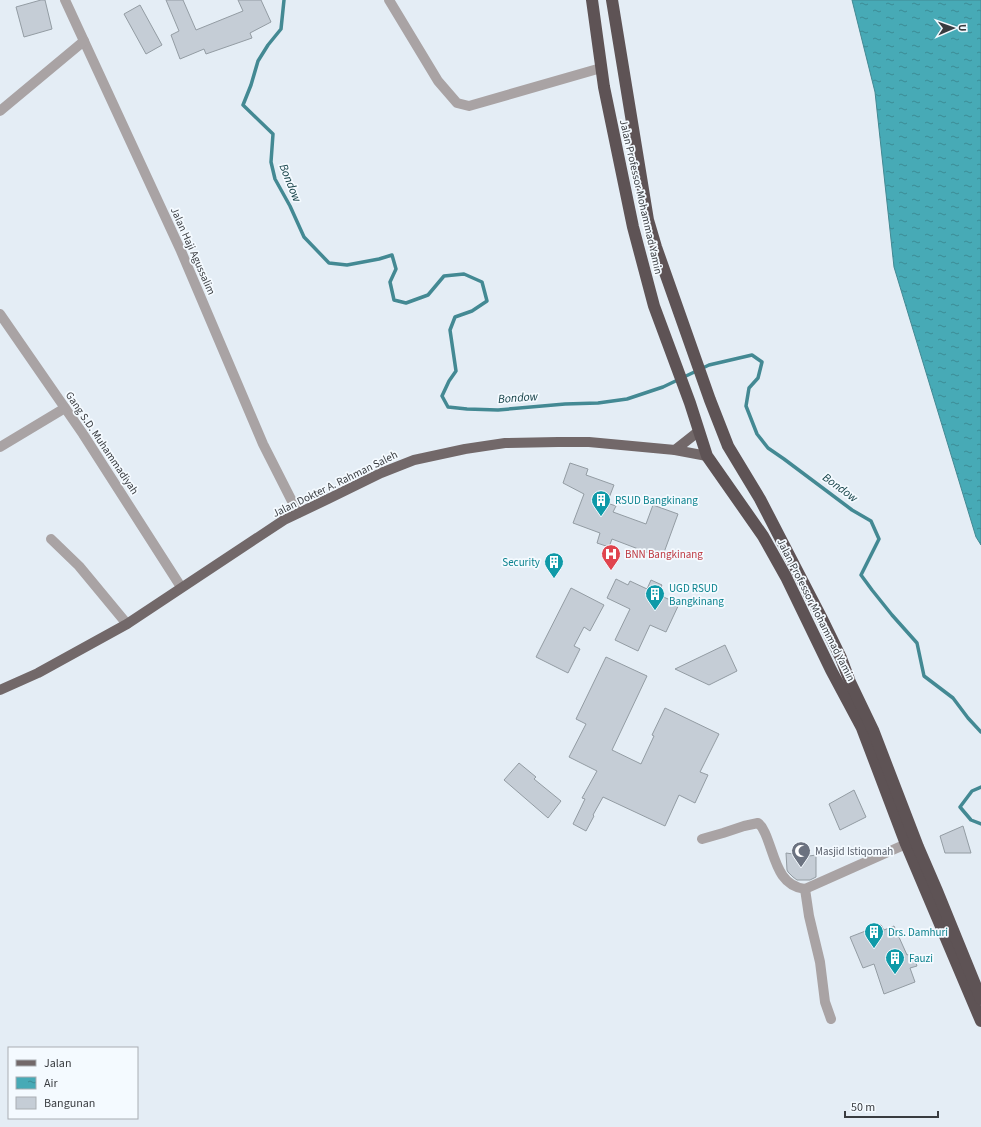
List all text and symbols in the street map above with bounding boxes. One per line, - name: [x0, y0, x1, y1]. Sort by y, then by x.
- north arrow: [933, 8, 973, 48]
- text: U: [955, 24, 970, 32]
- street label: Jalan Professor Mohammad Yamin: [616, 118, 666, 276]
- water label: Bondow: [275, 161, 306, 205]
- street label: Jalan Haji Agussalim: [167, 205, 219, 297]
- water label: Bondow: [497, 388, 539, 408]
- street label: Gang S.D. Muhammadiyah: [62, 389, 142, 497]
- street label: Jalan Dokter A. Rahman Saleh: [270, 447, 400, 521]
- water label: Bondow: [819, 469, 862, 507]
- building icon: RSUD Bangkinang: [590, 489, 612, 517]
- place label: RSUD Bangkinang: [615, 493, 698, 508]
- street label: Jalan Professor Mohammad Yamin: [773, 536, 859, 684]
- hospital icon: BNN Bangkinang: [600, 543, 622, 571]
- place label: BNN Bangkinang: [625, 547, 703, 562]
- building icon: Security: [543, 551, 565, 579]
- place label: Security: [502, 555, 540, 570]
- place label: UGD RSUD Bangkinang: [669, 581, 724, 609]
- building icon: UGD RSUD Bangkinang: [644, 583, 666, 611]
- mosque icon: Masjid Istiqomah: [790, 840, 812, 868]
- place label: Masjid Istiqomah: [815, 844, 893, 859]
- building icon: Drs. Damhuri: [863, 921, 885, 949]
- place label: Drs. Damhuri: [888, 925, 948, 940]
- building icon: Fauzi: [884, 947, 906, 975]
- place label: Fauzi: [909, 951, 933, 966]
- legend: [8, 1047, 138, 1119]
- text: Jalan: [44, 1055, 71, 1072]
- text: Air: [44, 1075, 58, 1092]
- scale bar: [845, 1093, 938, 1119]
- text: Bangunan: [44, 1095, 95, 1112]
- text: 50 m: [851, 1099, 875, 1116]

